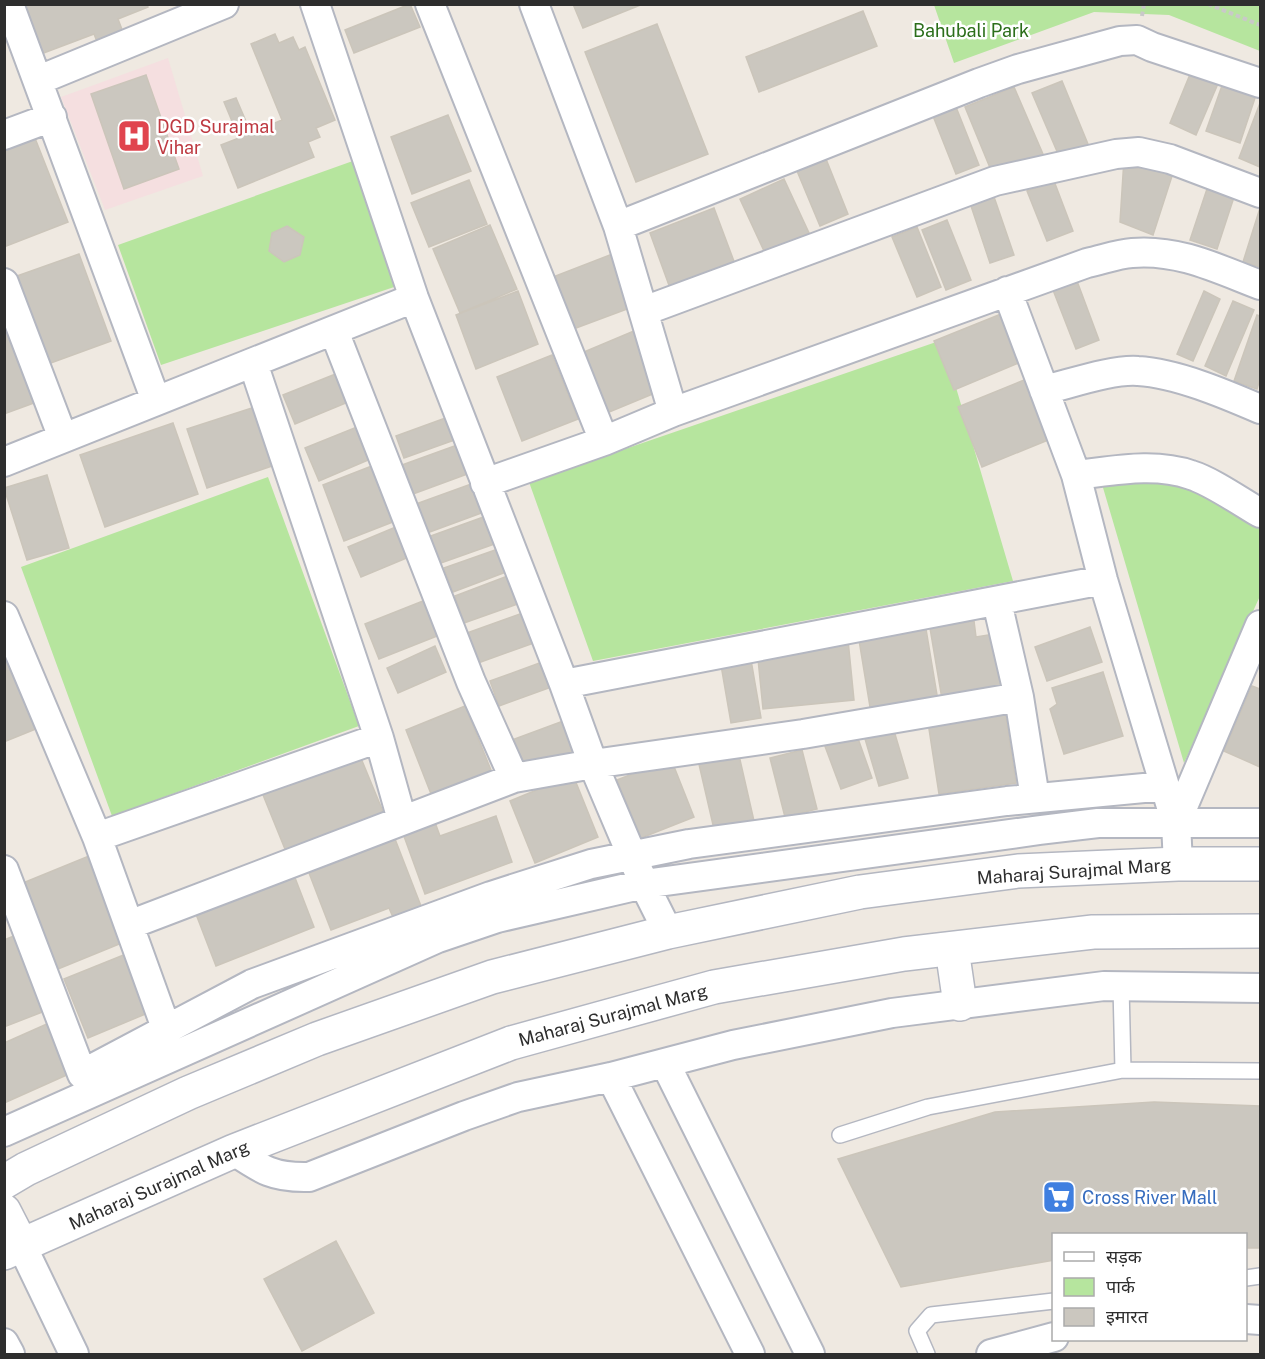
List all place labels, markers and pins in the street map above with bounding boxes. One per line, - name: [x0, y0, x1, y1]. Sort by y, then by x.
- place label: DGD Surajmal Vihar: [157, 116, 275, 158]
- hospital icon: DGD Surajmal Vihar: [116, 118, 152, 154]
- supermarket icon: Cross River Mall: [1041, 1179, 1077, 1215]
- place label: Cross River Mall: [1082, 1187, 1217, 1208]

